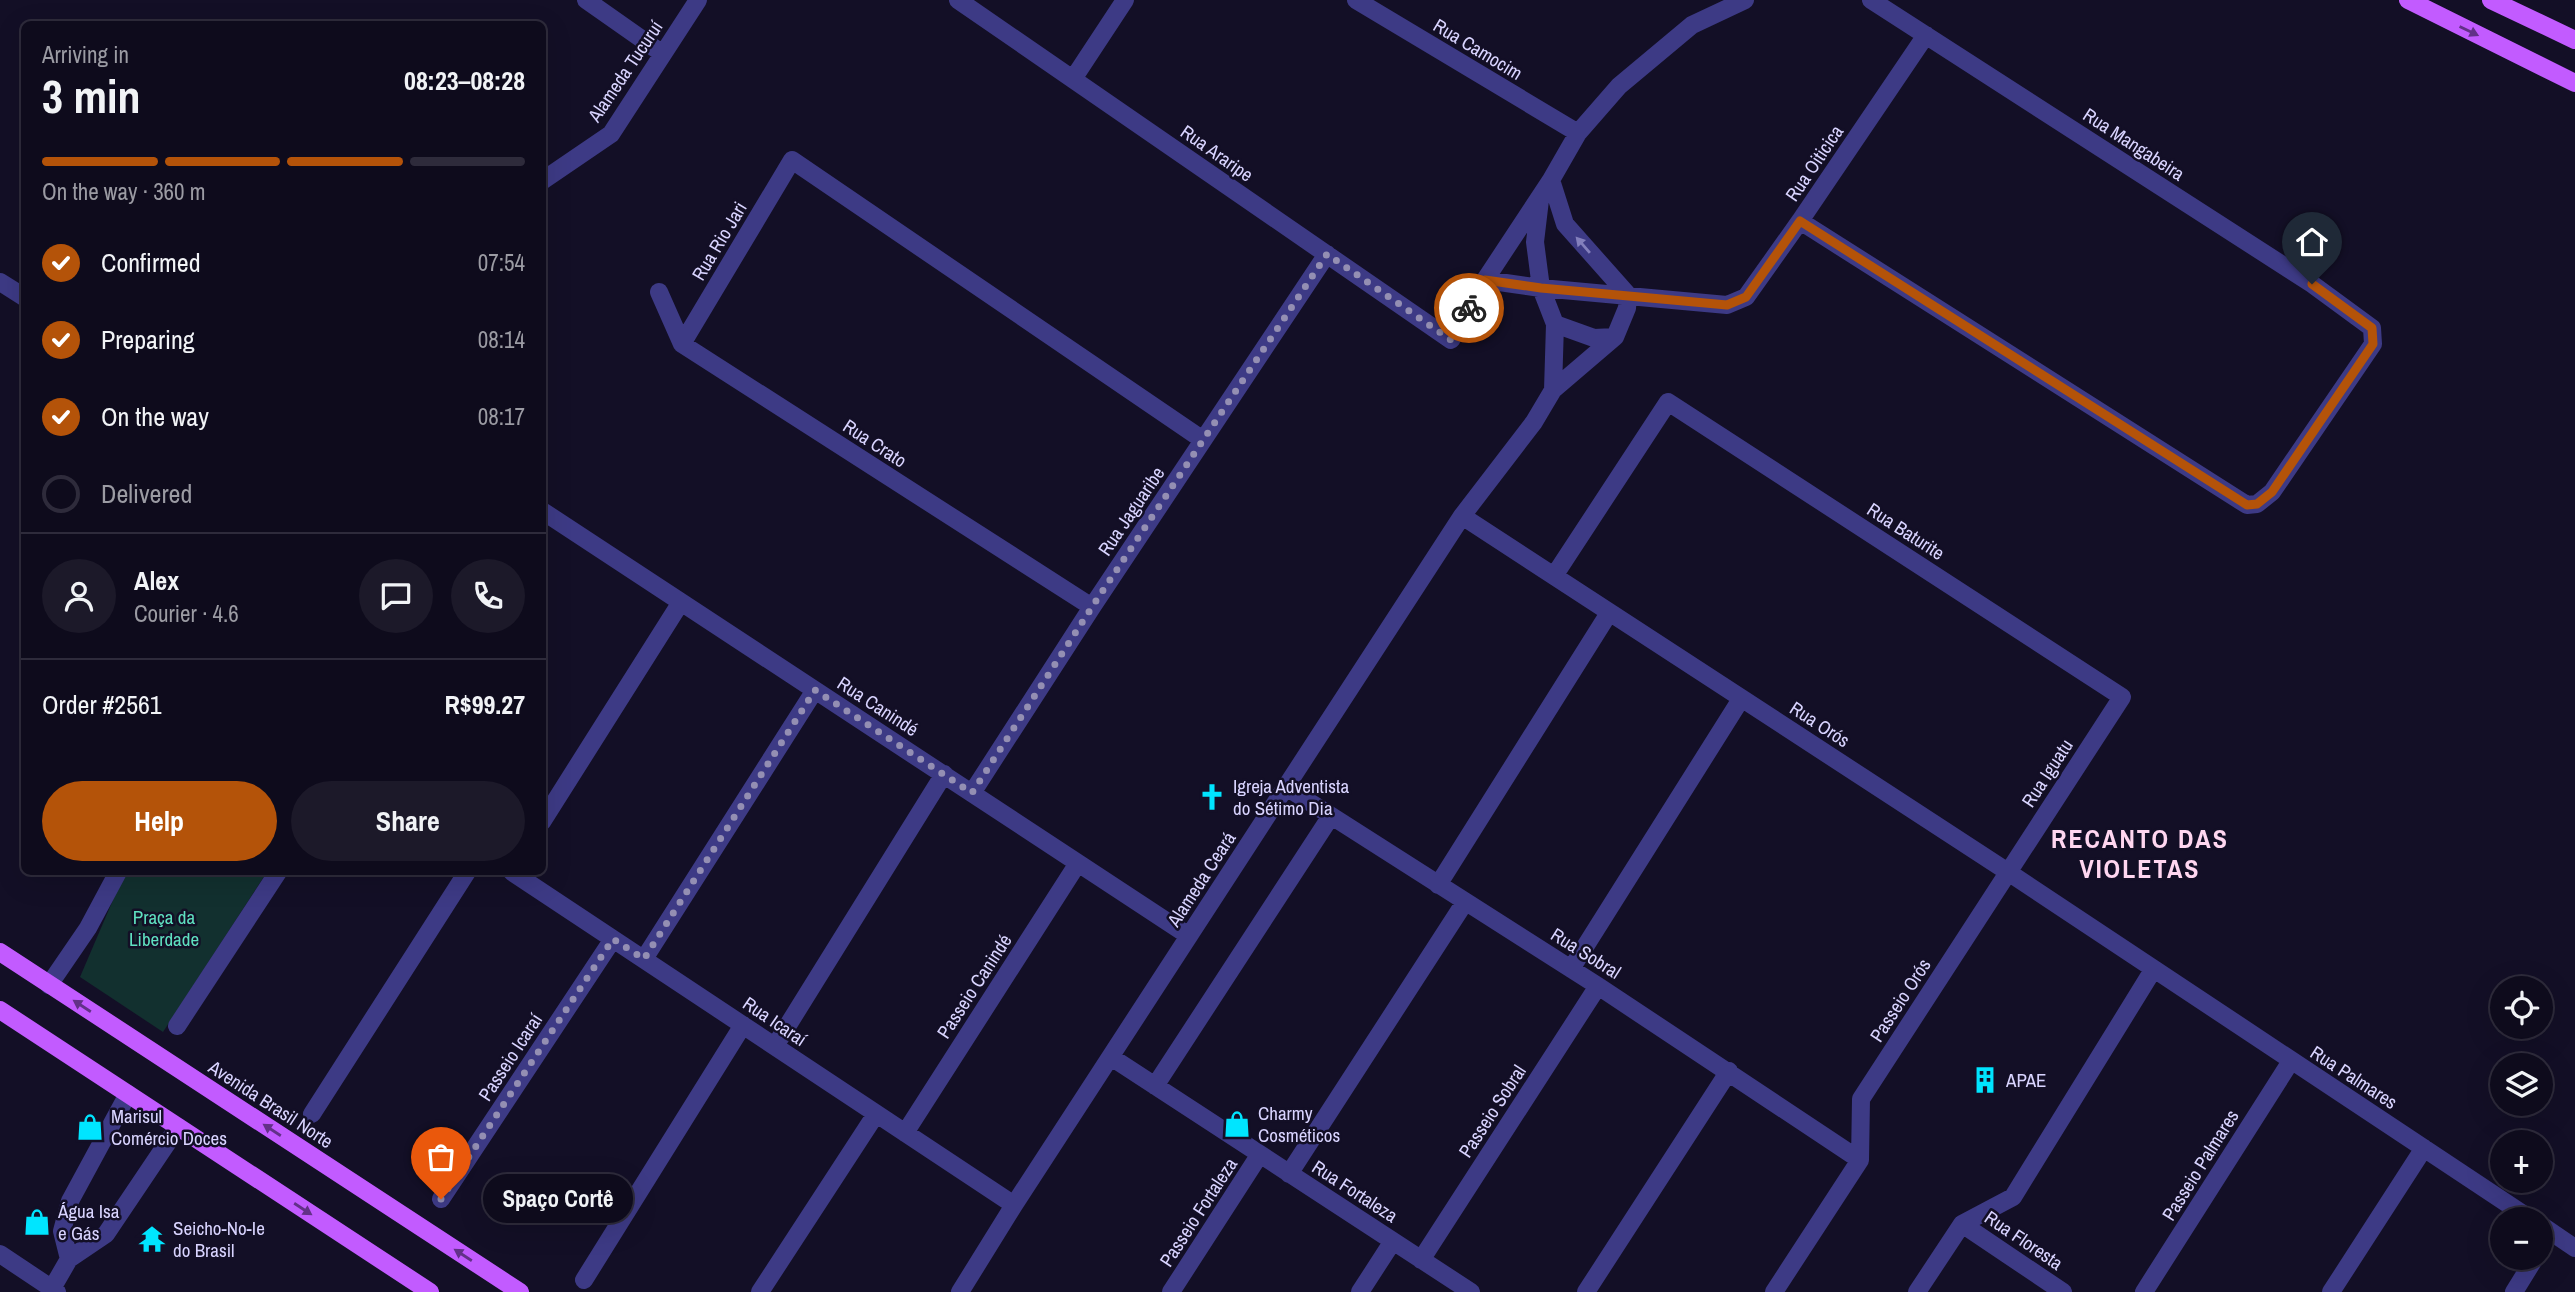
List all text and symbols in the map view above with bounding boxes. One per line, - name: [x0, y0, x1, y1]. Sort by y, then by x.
- street label: Rua Camocim: [1429, 12, 1527, 86]
- street label: Alameda Tucuruí: [581, 15, 669, 128]
- one-way arrow: [2459, 26, 2479, 37]
- text: Arriving in: [42, 39, 129, 70]
- text: 08:23–08:28: [404, 63, 525, 98]
- text: 3 min: [42, 65, 141, 127]
- street label: Rua Mangabeira: [2078, 101, 2190, 187]
- street label: Rua Araripe: [1175, 119, 1259, 187]
- street label: Rua Oiticica: [1779, 120, 1849, 206]
- text: On the way · 360 m: [42, 176, 206, 207]
- street label: Rua Rio Jari: [685, 197, 753, 285]
- pin: [2282, 212, 2342, 284]
- icon: home: [2293, 223, 2331, 261]
- one-way arrow: [1576, 236, 1591, 253]
- icon: check: [42, 244, 80, 282]
- text: Confirmed: [101, 245, 201, 280]
- text: 07:54: [478, 247, 525, 278]
- courier: [1434, 273, 1504, 343]
- icon: bike: [1450, 289, 1488, 327]
- icon: check: [42, 321, 80, 359]
- text: Preparing: [101, 322, 195, 357]
- text: 08:14: [478, 324, 525, 355]
- icon: check: [42, 398, 80, 436]
- text: On the way: [101, 399, 209, 434]
- text: 08:17: [478, 401, 525, 432]
- street label: Rua Crato: [838, 413, 912, 473]
- street label: Rua Jaguaribe: [1092, 461, 1170, 561]
- text: Delivered: [101, 476, 192, 511]
- street label: Rua Baturite: [1862, 496, 1950, 566]
- button: person: [42, 559, 116, 633]
- button: chat: [359, 559, 433, 633]
- button: phone: [451, 559, 525, 633]
- text: Alex: [134, 563, 179, 598]
- text: Courier · 4.6: [134, 598, 239, 629]
- street label: Rua Canindé: [832, 670, 924, 742]
- text: Order #2561: [42, 687, 162, 722]
- text: R$99.27: [444, 687, 525, 722]
- street label: Rua Orós: [1785, 695, 1855, 753]
- street label: Rua Iguatu: [2015, 734, 2079, 812]
- place label: Igreja Adventista do Sétimo Dia: [1233, 773, 1349, 821]
- button: Help: [42, 781, 277, 861]
- button: Share: [291, 781, 525, 861]
- church icon: Igreja Adventista do Sétimo Dia: [1197, 782, 1227, 812]
- district label: RECANTO DAS VIOLETAS: [2051, 821, 2229, 886]
- street label: Alameda Ceará: [1160, 826, 1242, 932]
- park label: Praça da Liberdade: [129, 904, 199, 952]
- street label: Rua Sobral: [1546, 921, 1626, 985]
- street label: Passeio Canindé: [931, 929, 1017, 1043]
- street label: Passeio Orós: [1863, 953, 1937, 1047]
- map controls: [2490, 976, 2553, 1270]
- button: locate: [2490, 976, 2553, 1039]
- street label: Rua Icaraí: [738, 990, 813, 1052]
- one-way arrow: [72, 999, 91, 1012]
- street label: Passeio Icaraí: [472, 1008, 548, 1106]
- street label: Rua Palmares: [2306, 1039, 2403, 1115]
- street label: Avenida Brasil Norte: [203, 1053, 338, 1154]
- button: layers: [2490, 1053, 2553, 1116]
- street label: Passeio Sobral: [1452, 1060, 1532, 1162]
- building icon: APAE: [1970, 1065, 2000, 1095]
- place label: APAE: [2005, 1067, 2046, 1093]
- place label: Charmy Cosméticos: [1258, 1100, 1340, 1148]
- place label: Marisul Comércio Doces: [111, 1103, 227, 1151]
- street label: Passeio Palmares: [2155, 1104, 2245, 1226]
- shop icon: Charmy Cosméticos: [1222, 1109, 1252, 1139]
- shop icon: Marisul Comércio Doces: [75, 1112, 105, 1142]
- one-way arrow: [263, 1123, 281, 1137]
- pin: [411, 1127, 471, 1199]
- button: +: [2490, 1130, 2553, 1193]
- icon: bag: [422, 1138, 460, 1176]
- street label: Passeio Fortaleza: [1153, 1152, 1243, 1271]
- street label: Rua Fortaleza: [1307, 1154, 1403, 1229]
- callout: Spaço Cortê: [483, 1174, 634, 1224]
- text: Spaço Cortê: [502, 1183, 614, 1214]
- place label: Água Isa e Gás: [57, 1198, 120, 1246]
- one-way arrow: [293, 1202, 313, 1215]
- street label: Rua Floresta: [1980, 1204, 2069, 1276]
- shop icon: Água Isa e Gás: [22, 1207, 52, 1237]
- button: −: [2490, 1207, 2553, 1270]
- place label: Seicho-No-Ie do Brasil: [173, 1215, 265, 1263]
- temple icon: Seicho-No-Ie do Brasil: [137, 1224, 167, 1254]
- one-way arrow: [453, 1248, 472, 1261]

